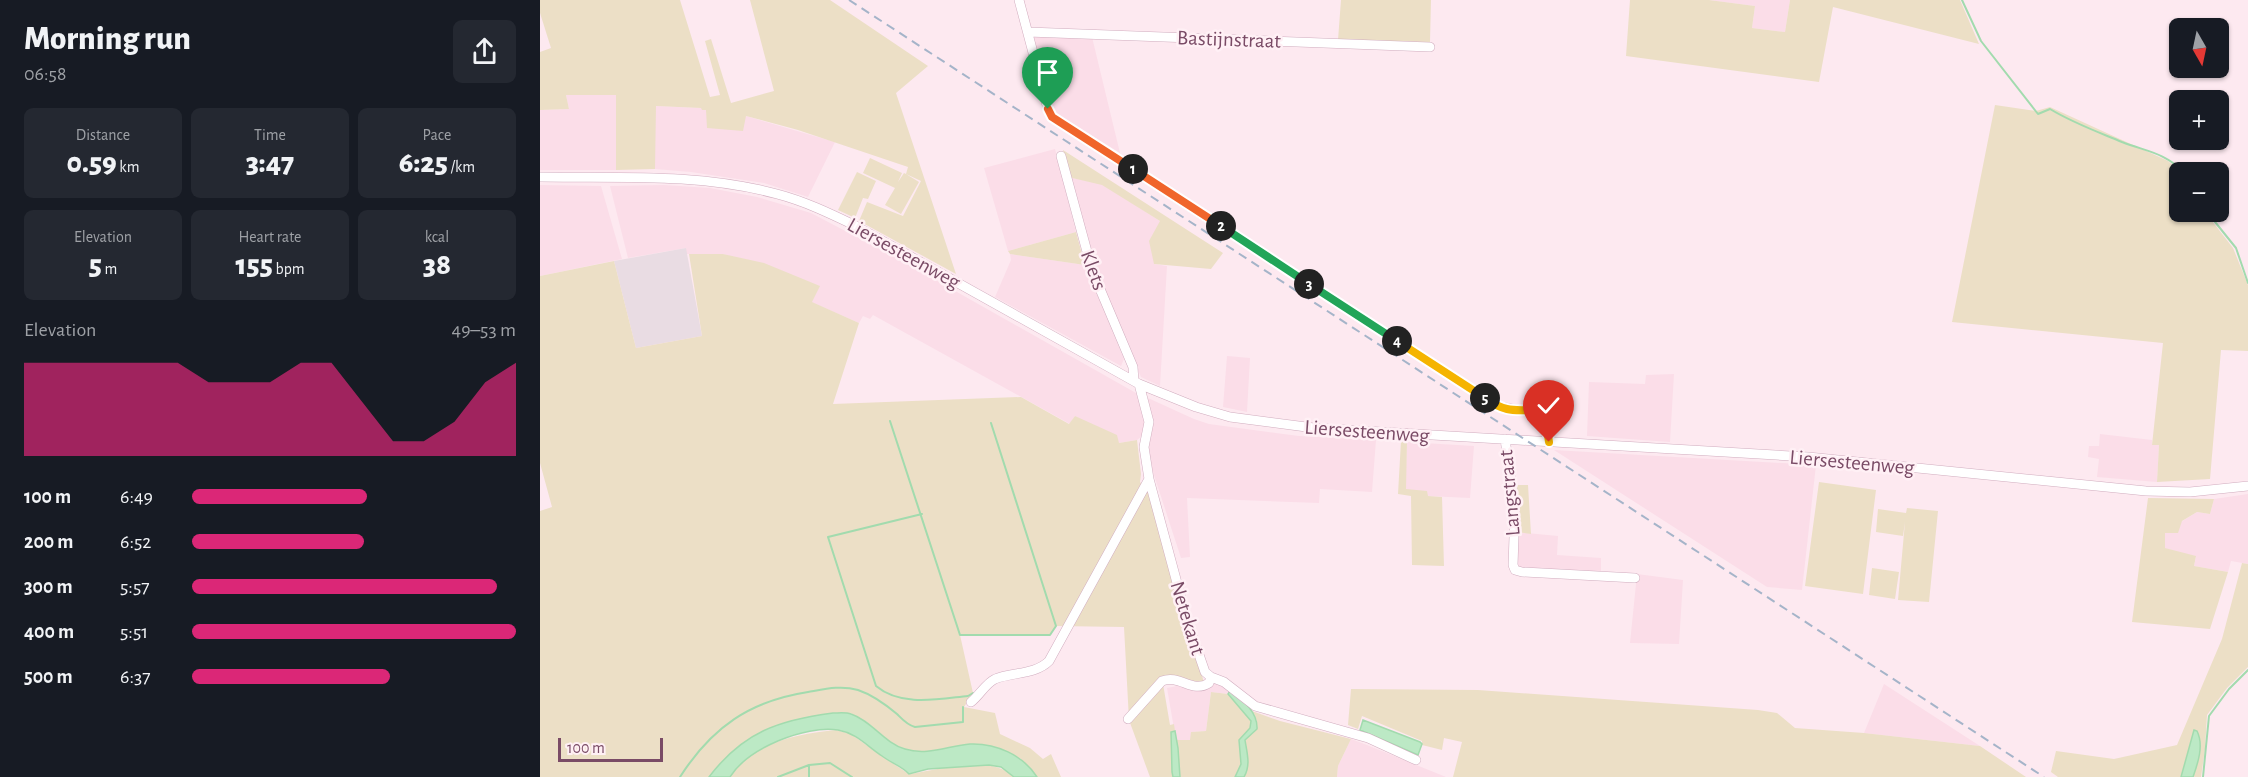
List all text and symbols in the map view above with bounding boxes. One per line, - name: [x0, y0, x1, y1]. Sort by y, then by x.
- north arrow: [2169, 18, 2229, 78]
- map controls: [2169, 18, 2229, 222]
- button: share: [453, 20, 516, 83]
- text: Morning run: [24, 23, 191, 56]
- street label: Bastijnstraat: [1177, 27, 1282, 52]
- pin: [1022, 47, 1073, 109]
- icon: arrive: [1031, 56, 1064, 89]
- text: 06:58: [24, 64, 66, 84]
- button: +: [2169, 90, 2229, 150]
- text: Distance: [76, 127, 130, 143]
- text: Time: [254, 127, 286, 143]
- text: Pace: [423, 127, 451, 143]
- text: 0.59: [67, 148, 117, 178]
- text: 3:47: [246, 148, 294, 178]
- text: 6:25: [399, 148, 448, 178]
- pin: 1: [1118, 154, 1148, 184]
- text: km: [117, 159, 139, 175]
- text: /km: [448, 159, 475, 175]
- text: 1: [1130, 161, 1136, 177]
- button: −: [2169, 162, 2229, 222]
- pin: 2: [1206, 211, 1236, 241]
- street label: Liersesteenweg: [844, 214, 964, 293]
- text: 2: [1217, 218, 1225, 234]
- text: Elevation: [74, 229, 132, 245]
- text: Heart rate: [239, 229, 301, 245]
- text: kcal: [425, 229, 449, 245]
- street label: Klets: [1077, 247, 1110, 293]
- text: 5: [89, 250, 102, 280]
- text: 155: [236, 250, 273, 280]
- text: 38: [423, 250, 451, 280]
- text: m: [102, 261, 117, 277]
- text: bpm: [273, 261, 304, 277]
- pin: 3: [1294, 269, 1324, 299]
- text: 3: [1306, 276, 1312, 292]
- text: Elevation: [24, 320, 96, 340]
- text: 49–53 m: [452, 320, 516, 340]
- pin: 4: [1382, 326, 1412, 356]
- text: 4: [1393, 333, 1401, 349]
- pin: [1523, 380, 1574, 442]
- pin: 5: [1470, 383, 1500, 413]
- icon: check: [1532, 389, 1565, 422]
- text: 5: [1482, 390, 1488, 406]
- street label: Liersesteenweg: [1304, 417, 1431, 446]
- street label: Liersesteenweg: [1789, 447, 1916, 478]
- street label: Langstraat: [1495, 449, 1524, 537]
- text: 100 m: [24, 487, 71, 507]
- text: 6:49: [120, 487, 153, 507]
- text: 200 m: [24, 532, 73, 552]
- text: 6:52: [120, 532, 151, 552]
- text: 300 m: [24, 577, 73, 597]
- text: 5:57: [120, 577, 150, 597]
- street label: Netekant: [1166, 579, 1209, 658]
- text: 400 m: [24, 622, 74, 642]
- text: 5:51: [120, 622, 148, 642]
- text: 500 m: [24, 667, 73, 687]
- text: 6:37: [120, 667, 151, 687]
- scale bar: [558, 735, 663, 762]
- text: 100 m: [567, 740, 605, 756]

